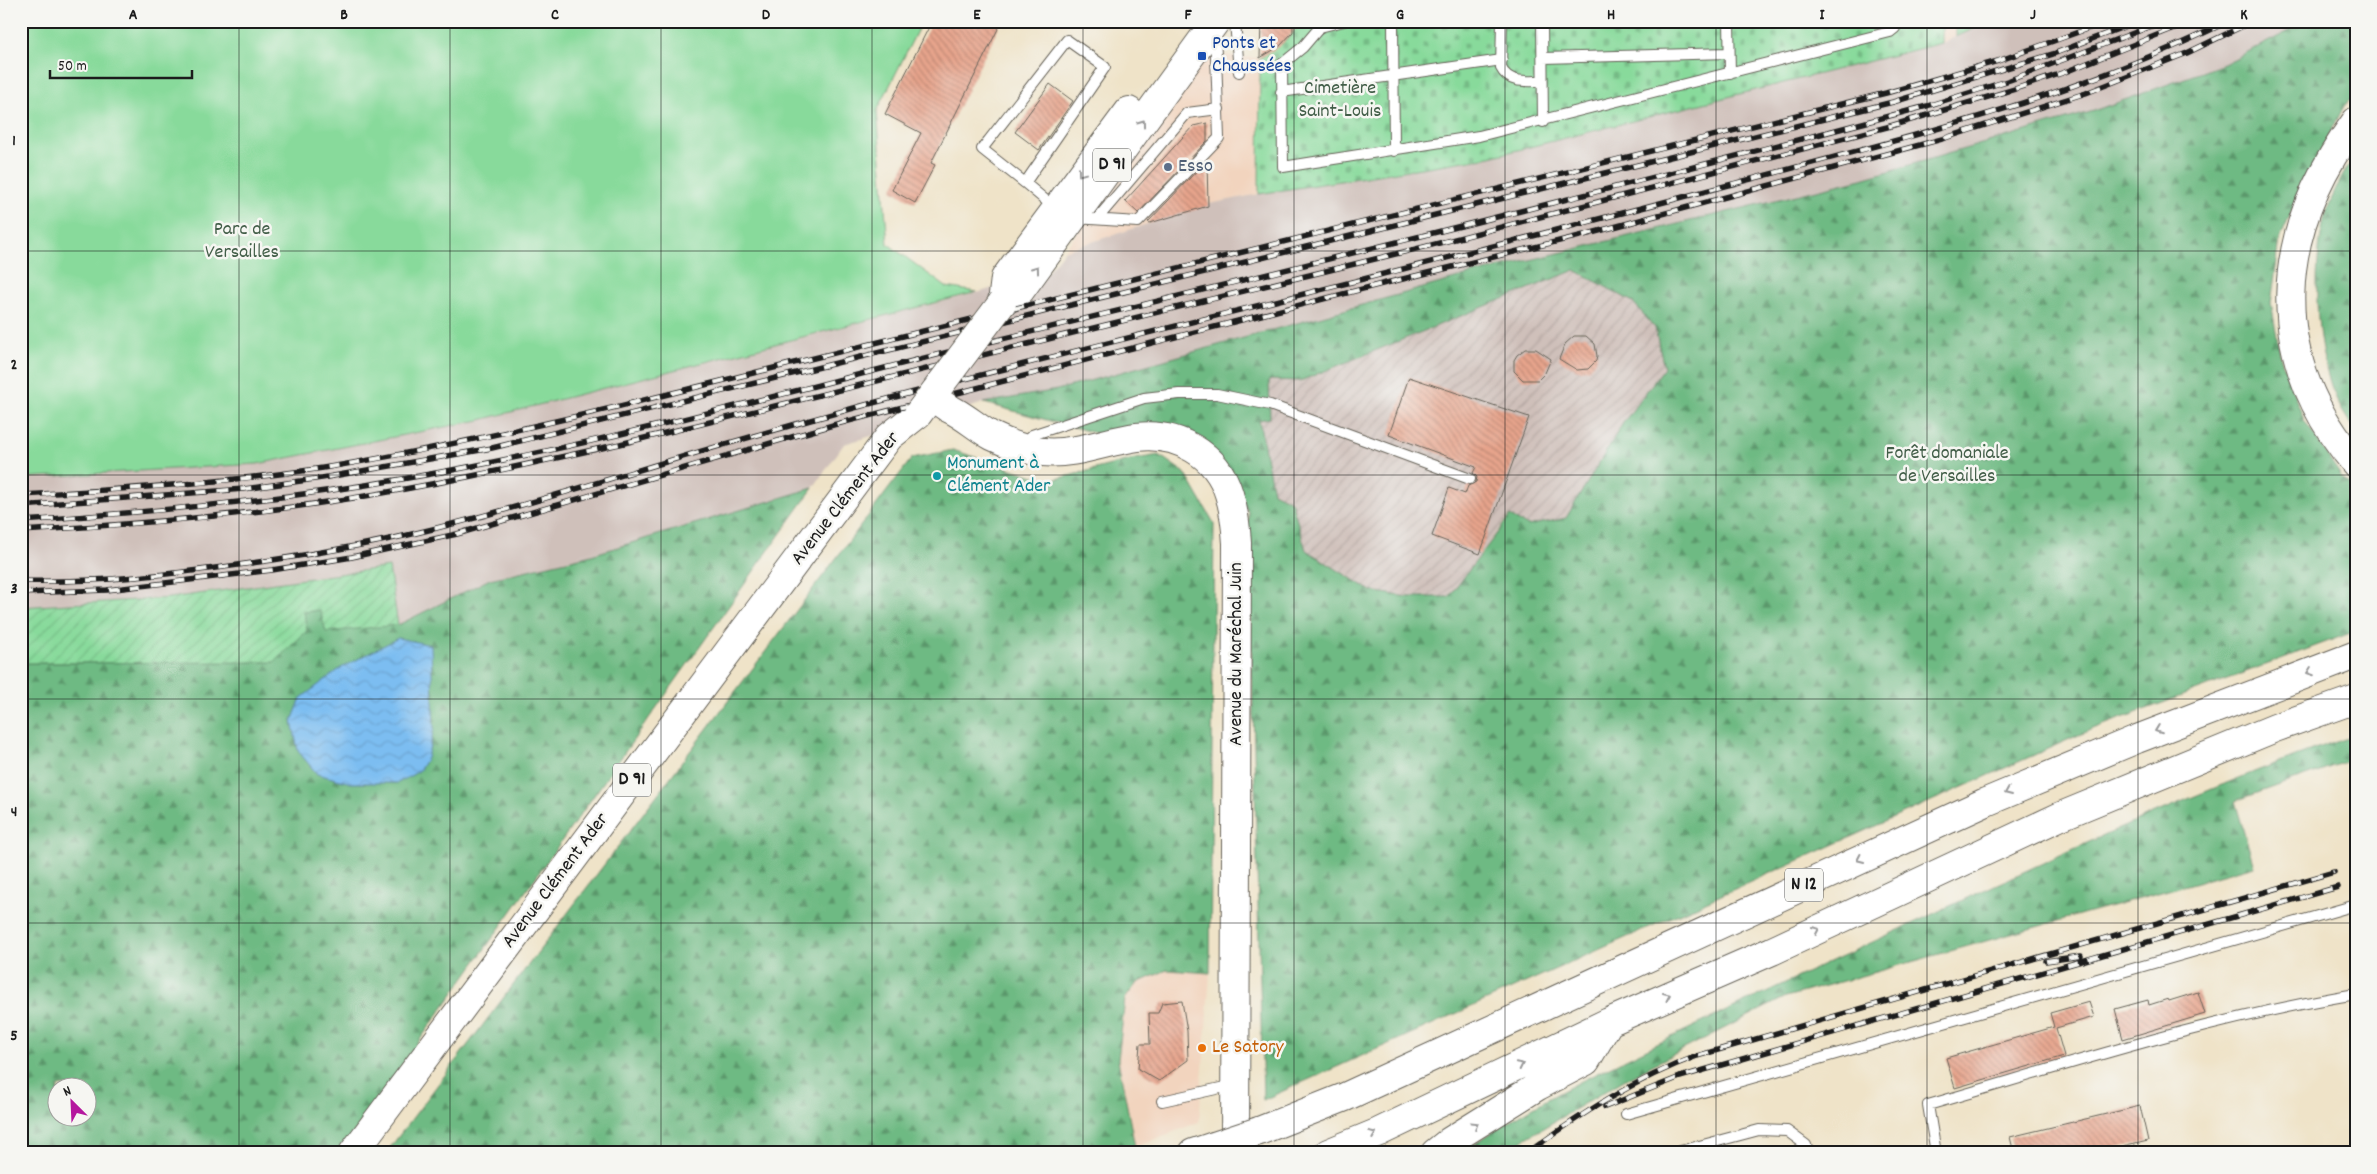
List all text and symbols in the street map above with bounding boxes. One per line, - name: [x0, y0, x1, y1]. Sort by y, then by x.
- text: A: [129, 4, 138, 27]
- text: B: [340, 4, 348, 27]
- text: C: [551, 4, 559, 27]
- text: D: [762, 4, 771, 27]
- text: E: [973, 4, 981, 27]
- text: F: [1184, 4, 1192, 27]
- text: G: [1396, 4, 1404, 27]
- text: H: [1607, 4, 1615, 27]
- text: I: [1820, 4, 1826, 27]
- text: J: [2030, 4, 2036, 27]
- text: K: [2240, 4, 2248, 27]
- place label: Ponts et Chaussées: [1212, 30, 1292, 81]
- scale bar: [50, 48, 192, 80]
- marker: Ponts et Chaussées: [1196, 50, 1208, 62]
- text: 50 m: [58, 56, 87, 78]
- park label: Cimetière Saint-Louis: [1298, 75, 1382, 126]
- one-way arrow: [1136, 120, 1145, 129]
- text: 1: [12, 130, 16, 153]
- road number: D 91: [1093, 148, 1131, 182]
- place label: Esso: [1178, 153, 1213, 181]
- marker: Esso: [1162, 161, 1174, 173]
- one-way arrow: [1079, 167, 1087, 176]
- park label: Parc de Versailles: [205, 216, 279, 267]
- one-way arrow: [1030, 265, 1039, 275]
- text: 2: [11, 354, 18, 377]
- street label: Avenue Clément Ader: [785, 426, 908, 572]
- park label: Forêt domaniale de Versailles: [1885, 440, 2009, 491]
- place label: Monument à Clément Ader: [947, 450, 1051, 501]
- marker: Monument à Clément Ader: [931, 470, 943, 482]
- street label: Avenue du Maréchal Juin: [1223, 562, 1251, 746]
- text: 3: [10, 578, 18, 601]
- one-way arrow: [2306, 666, 2315, 676]
- one-way arrow: [2155, 724, 2163, 734]
- road number: D 91: [613, 764, 651, 796]
- one-way arrow: [2004, 786, 2013, 797]
- text: 4: [11, 801, 17, 824]
- street label: Avenue Clément Ader: [496, 807, 617, 954]
- one-way arrow: [1856, 853, 1865, 864]
- road number: N 12: [1785, 868, 1823, 902]
- one-way arrow: [1810, 927, 1819, 937]
- one-way arrow: [1662, 992, 1671, 1003]
- text: 5: [10, 1025, 18, 1048]
- place label: Le Satory: [1212, 1034, 1284, 1062]
- marker: Le Satory: [1196, 1042, 1208, 1054]
- one-way arrow: [1514, 1061, 1523, 1071]
- north arrow: [48, 1076, 98, 1126]
- text: N: [60, 1081, 75, 1102]
- one-way arrow: [1470, 1122, 1479, 1131]
- one-way arrow: [1368, 1130, 1377, 1141]

